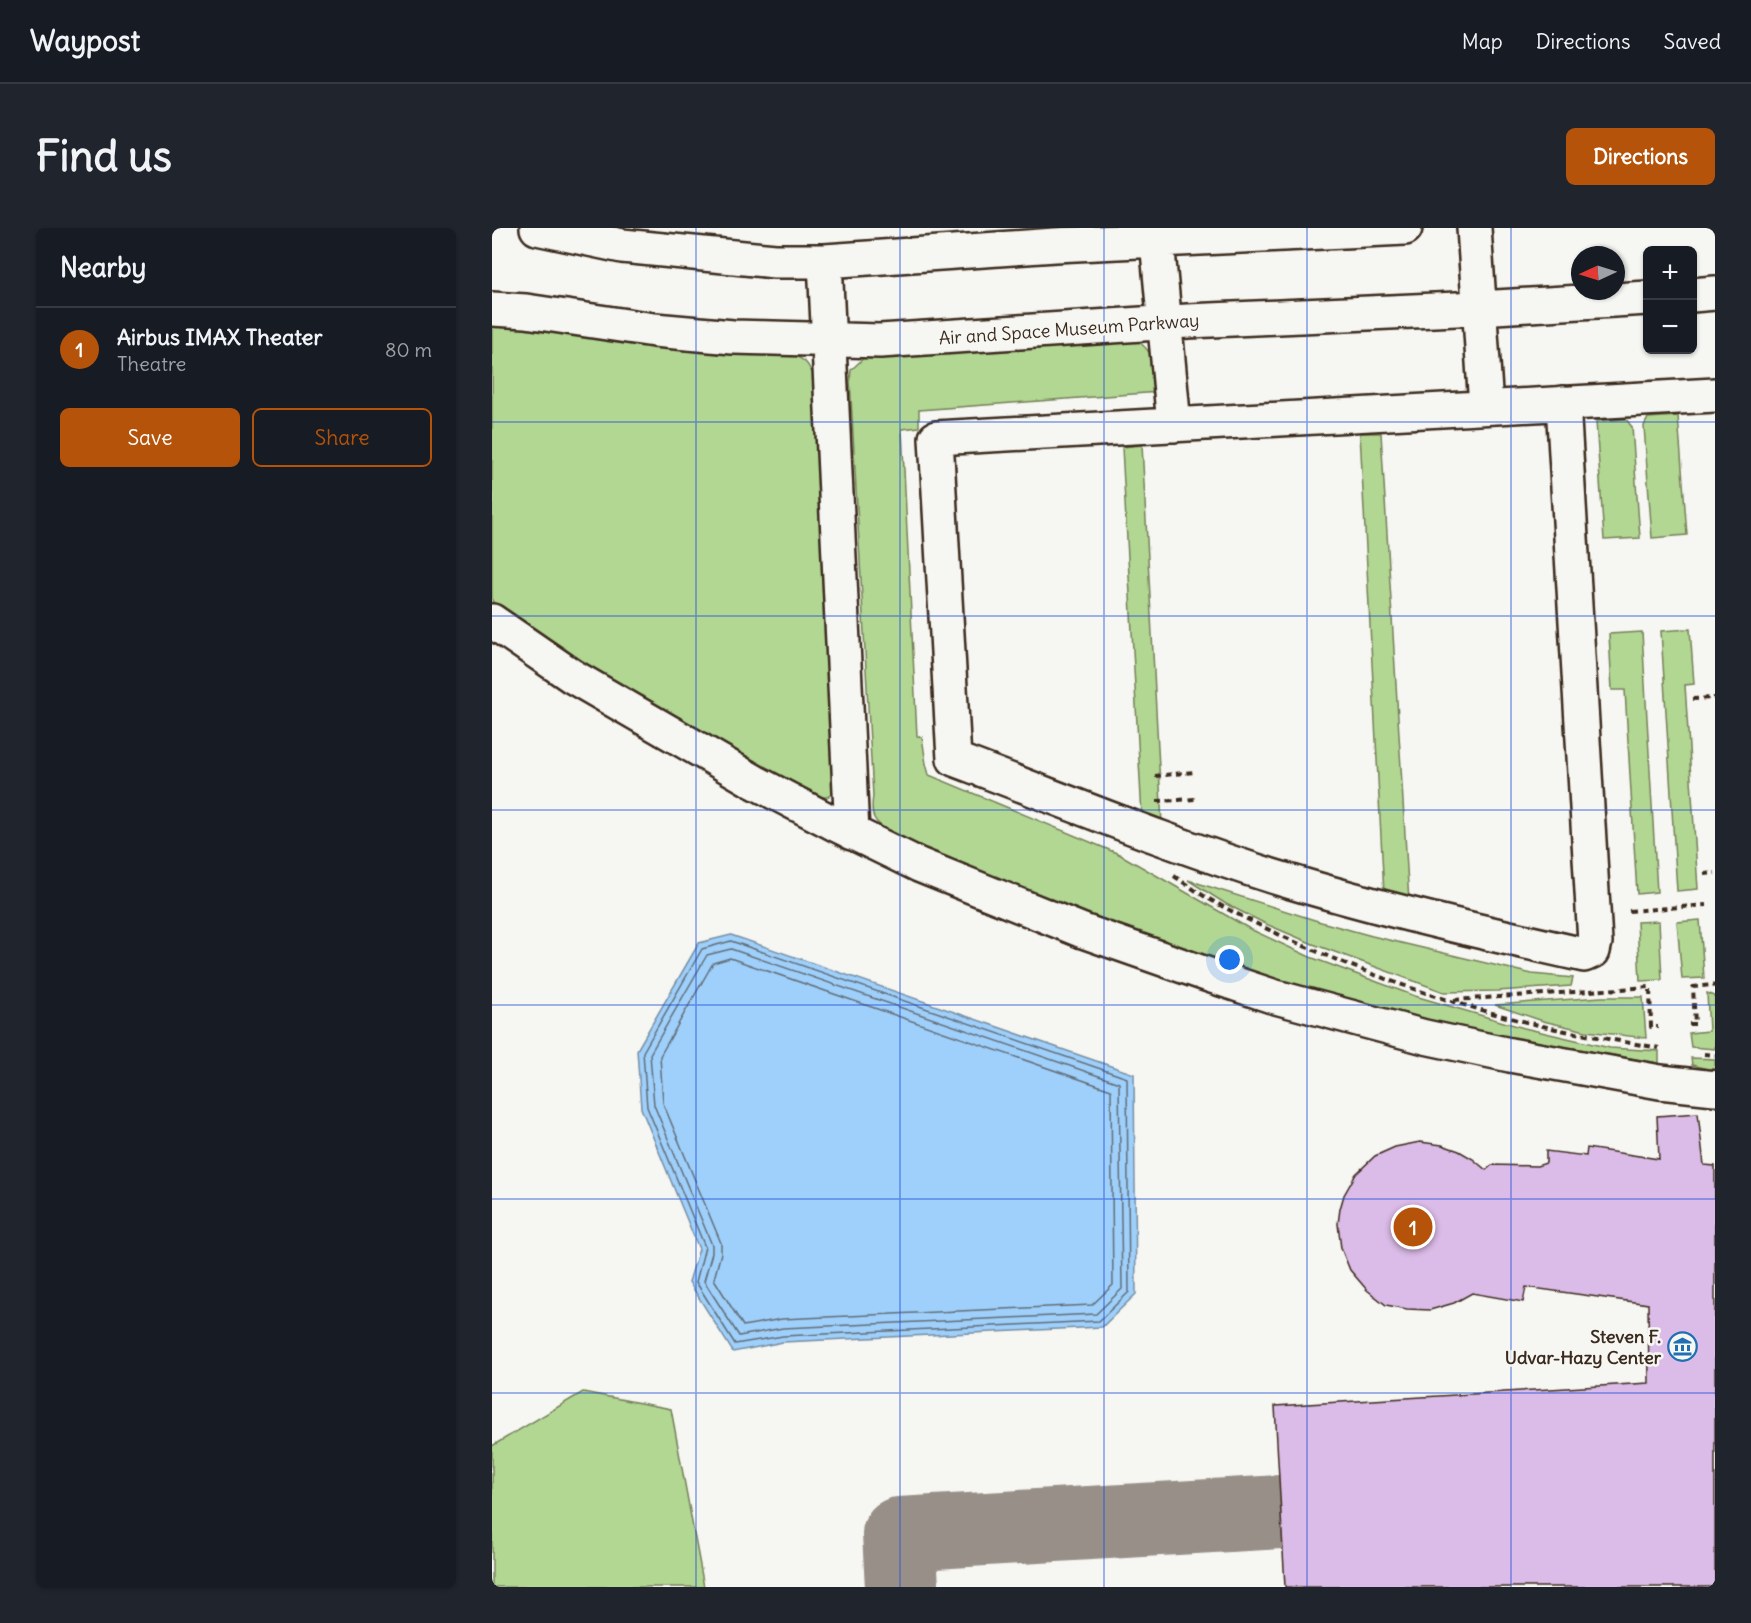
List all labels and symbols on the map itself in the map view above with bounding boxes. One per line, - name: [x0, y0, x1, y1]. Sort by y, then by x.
- north arrow: [1571, 246, 1625, 300]
- street label: Air and Space Museum Parkway: [938, 308, 1200, 350]
- your location: [1215, 945, 1244, 974]
- pin: 1: [1394, 1204, 1432, 1250]
- place label: Steven F. Udvar-Hazy Center: [1505, 1325, 1662, 1369]
- museum icon: Steven F. Udvar-Hazy Center: [1666, 1330, 1698, 1362]

